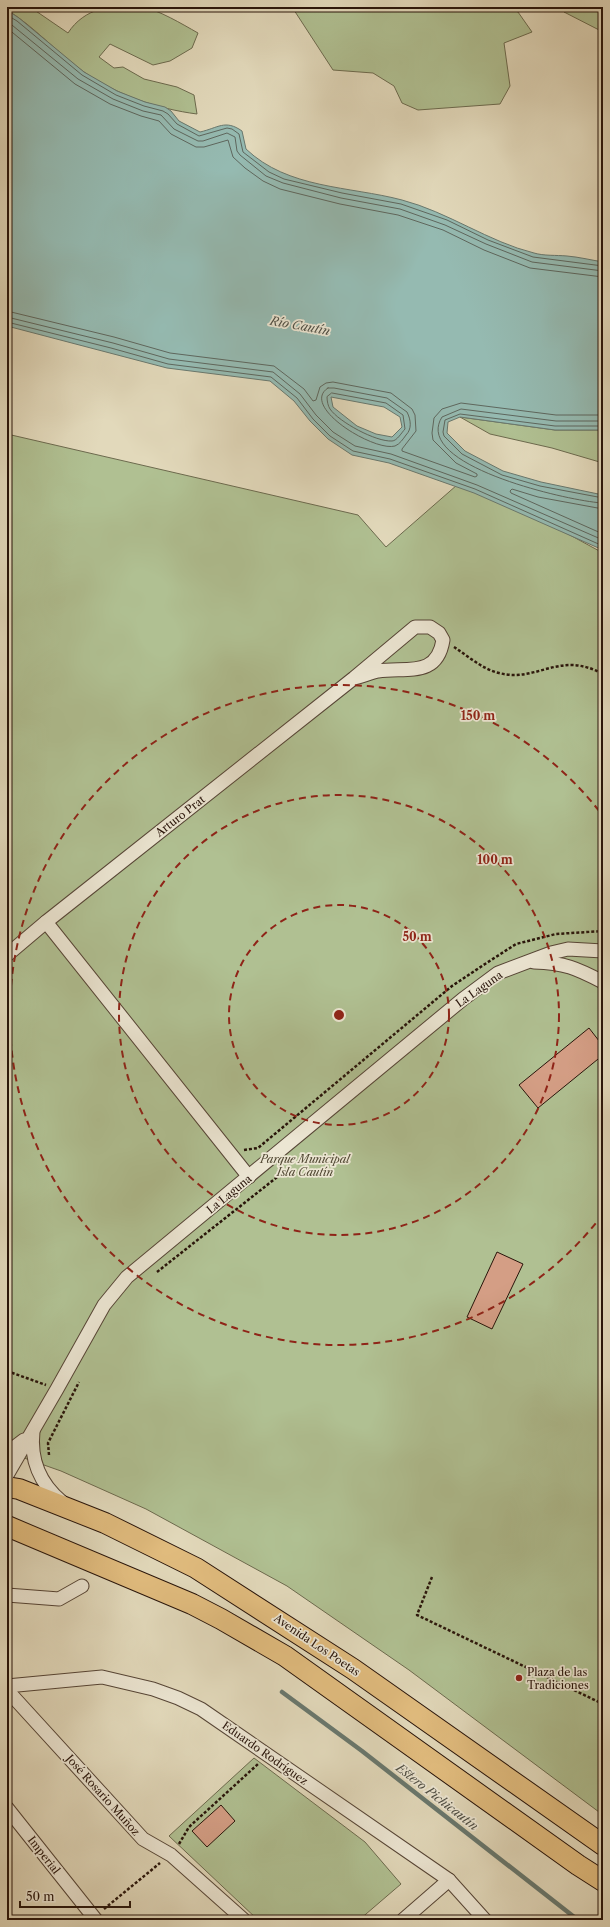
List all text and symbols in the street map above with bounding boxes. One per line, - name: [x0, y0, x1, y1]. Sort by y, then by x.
- water label: Río Cautín: [268, 313, 331, 338]
- text: 150 m: [461, 708, 495, 723]
- street label: Arturo Prat: [152, 792, 208, 840]
- text: 100 m: [477, 852, 513, 867]
- text: 50 m: [402, 929, 432, 944]
- street label: La Laguna: [453, 968, 505, 1010]
- centre of rings: [332, 1008, 346, 1022]
- park label: Parque Municipal Isla Cautín: [259, 1152, 351, 1179]
- street label: La Laguna: [204, 1171, 255, 1216]
- street label: Avenida Los Poetas: [270, 1610, 363, 1679]
- place label: Plaza de las Tradiciones: [527, 1665, 589, 1692]
- marker: Plaza de las Tradiciones: [514, 1673, 524, 1683]
- street label: Eduardo Rodríguez: [219, 1718, 311, 1788]
- street label: José Rosario Muñoz: [62, 1750, 143, 1839]
- water label: Estero Pichicautín: [393, 1759, 481, 1833]
- street label: Imperial: [25, 1833, 64, 1877]
- scale bar: [20, 1883, 130, 1909]
- text: 50 m: [26, 1889, 55, 1904]

